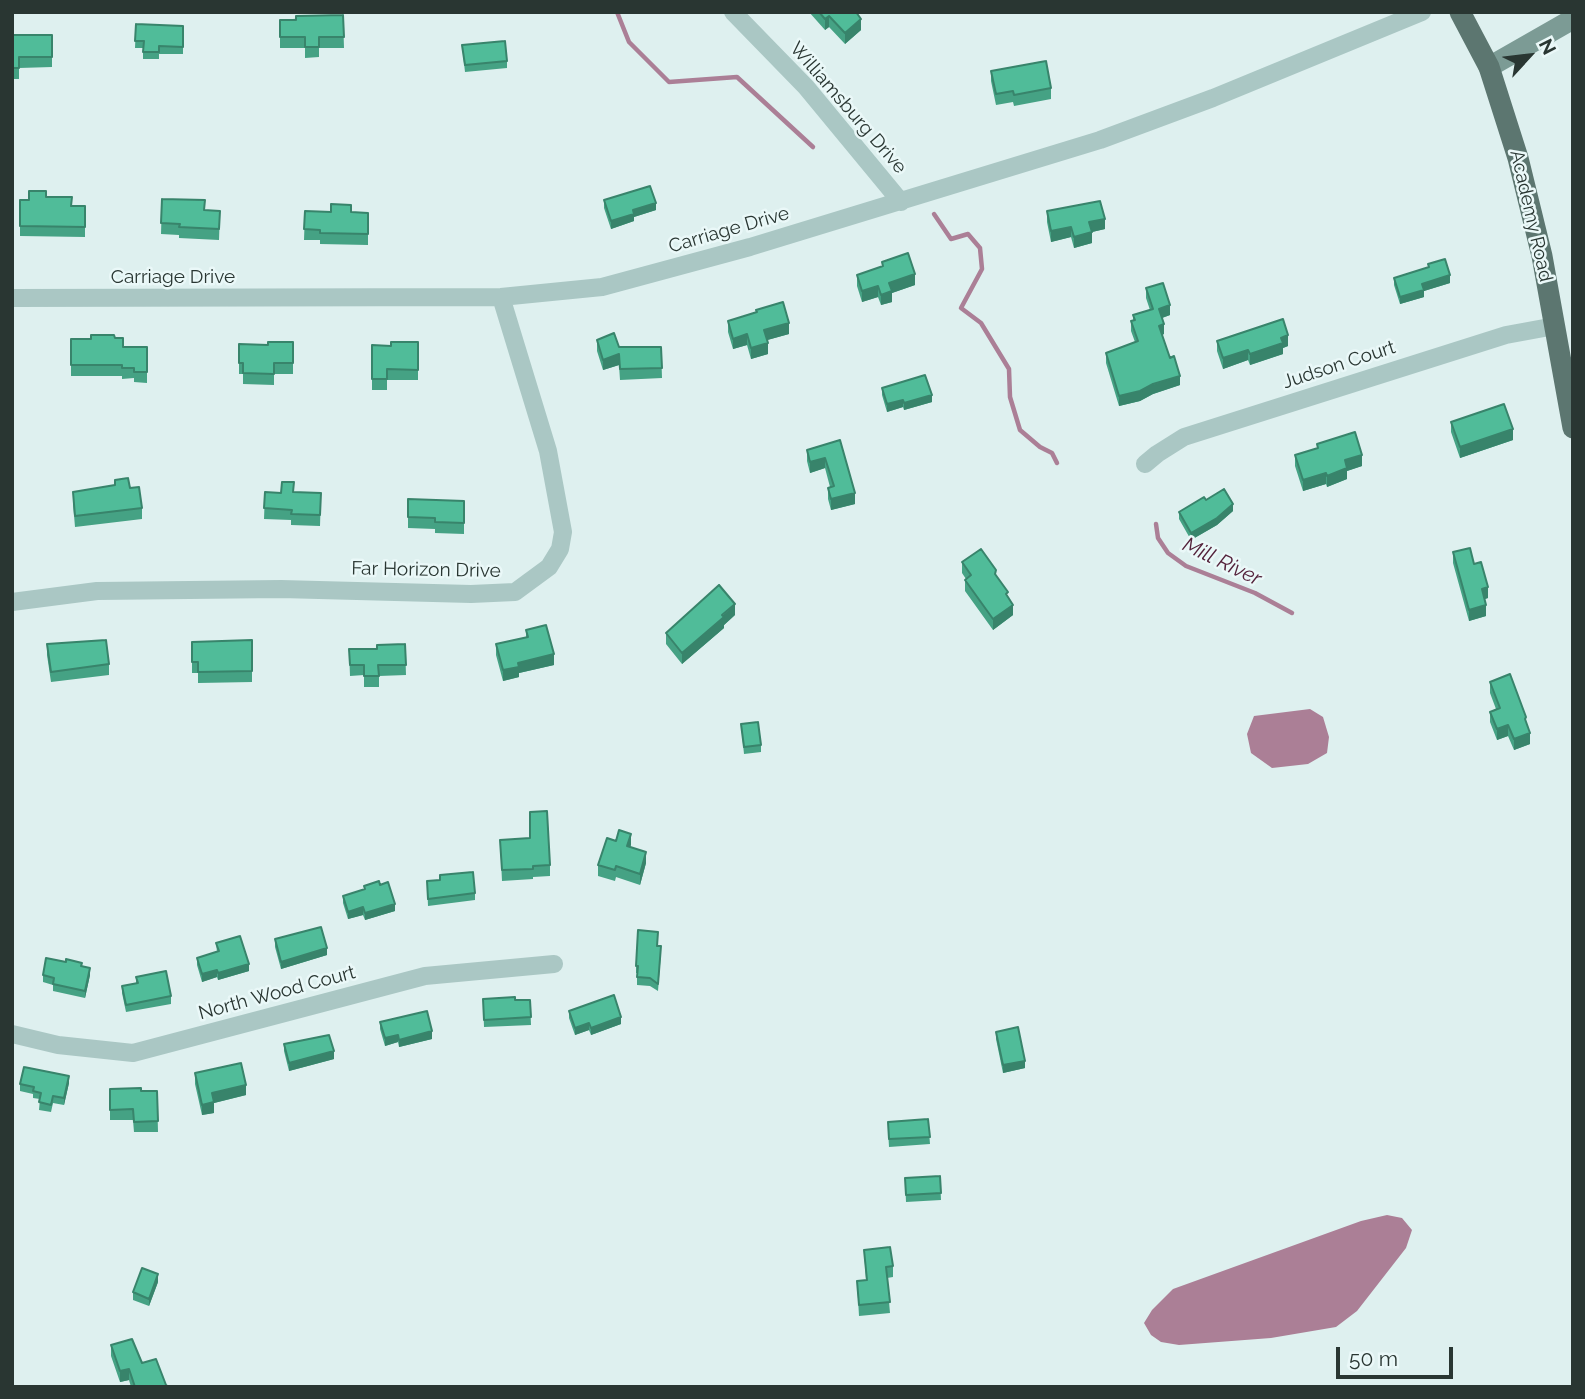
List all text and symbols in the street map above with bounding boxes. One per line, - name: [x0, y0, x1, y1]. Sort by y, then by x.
- north arrow: [1494, 21, 1564, 91]
- text: N: [1535, 35, 1561, 58]
- street label: Williamsburg Drive: [785, 38, 911, 178]
- street label: Academy Road: [1505, 148, 1557, 284]
- street label: Carriage Drive: [666, 202, 792, 258]
- street label: Carriage Drive: [111, 266, 235, 288]
- street label: Judson Court: [1280, 336, 1398, 394]
- water label: Mill River: [1178, 532, 1266, 592]
- street label: Far Horizon Drive: [351, 557, 501, 583]
- street label: North Wood Court: [196, 961, 358, 1025]
- scale bar: [1340, 1332, 1457, 1376]
- text: 50 m: [1349, 1346, 1398, 1371]

